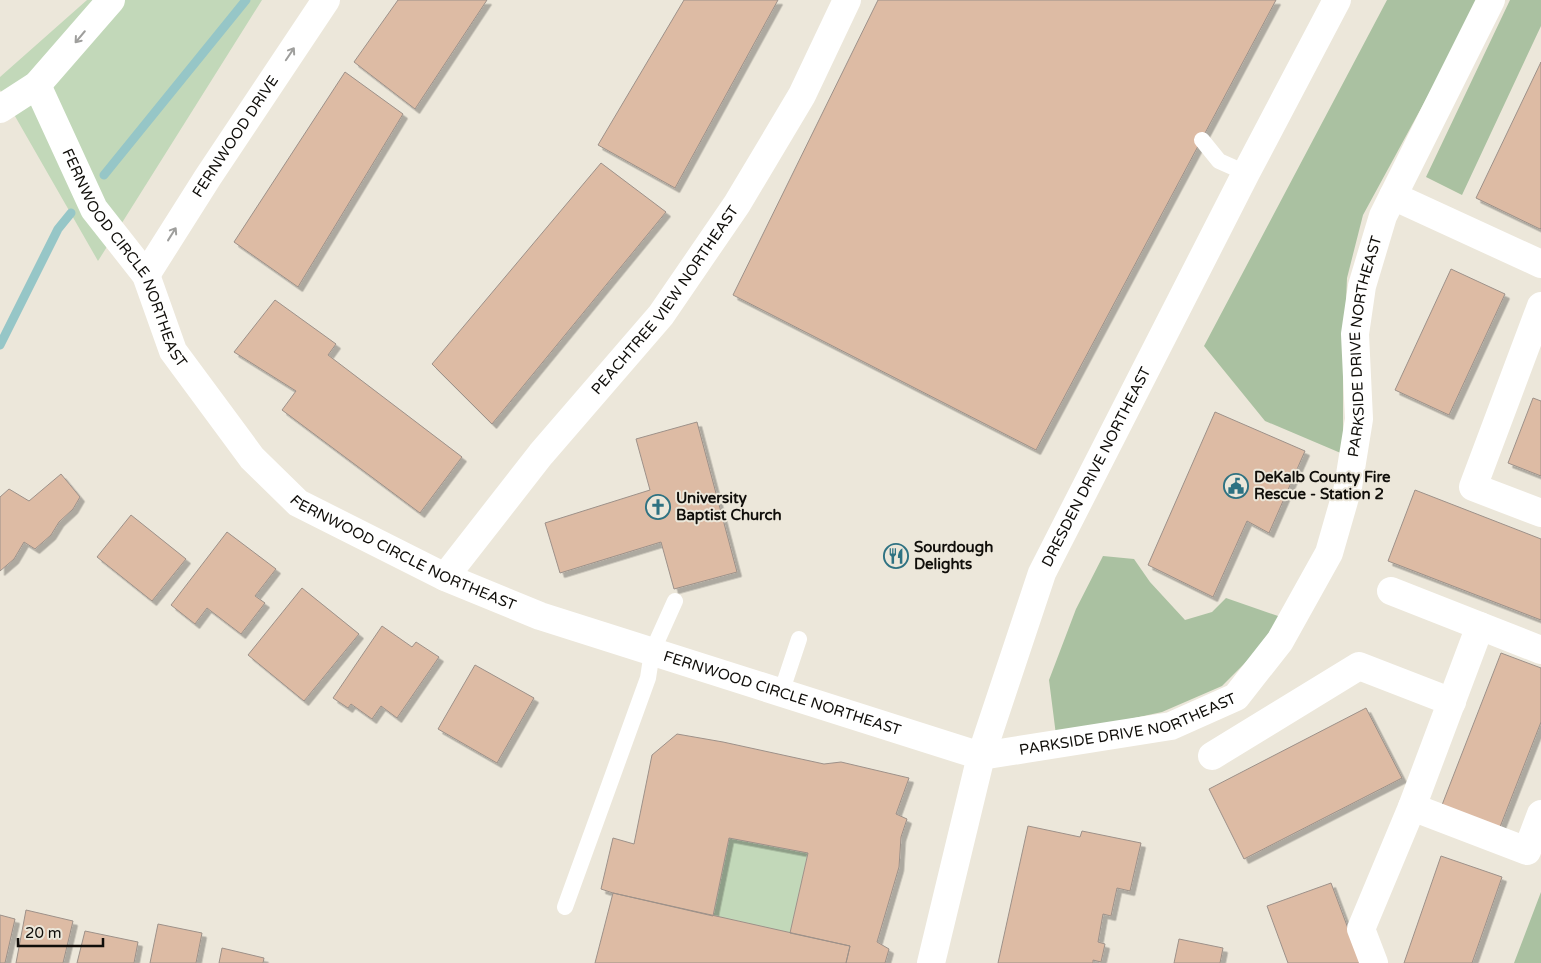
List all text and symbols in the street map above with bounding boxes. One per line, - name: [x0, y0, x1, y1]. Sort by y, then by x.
- one-way arrow: [74, 31, 85, 44]
- one-way arrow: [285, 47, 295, 61]
- street label: FERNWOOD DRIVE: [189, 72, 282, 201]
- street label: FERNWOOD CIRCLE NORTHEAST: [58, 146, 191, 371]
- street label: PEACHTREE VIEW NORTHEAST: [588, 202, 742, 398]
- one-way arrow: [168, 227, 178, 241]
- street label: PARKSIDE DRIVE NORTHEAST: [1344, 234, 1386, 458]
- street label: DRESDEN DRIVE NORTHEAST: [1038, 364, 1155, 570]
- place label: DeKalb County Fire Rescue - Station 2: [1254, 468, 1391, 503]
- public building icon: DeKalb County Fire Rescue - Station 2: [1223, 473, 1249, 499]
- place label: University Baptist Church: [676, 489, 782, 525]
- street label: FERNWOOD CIRCLE NORTHEAST: [286, 491, 519, 614]
- church icon: University Baptist Church: [645, 494, 671, 520]
- place label: Sourdough Delights: [914, 538, 993, 574]
- restaurant icon: Sourdough Delights: [883, 543, 909, 569]
- street label: FERNWOOD CIRCLE NORTHEAST: [661, 647, 903, 739]
- street label: PARKSIDE DRIVE NORTHEAST: [1018, 689, 1239, 759]
- scale bar: [18, 916, 102, 948]
- text: 20 m: [25, 924, 62, 942]

